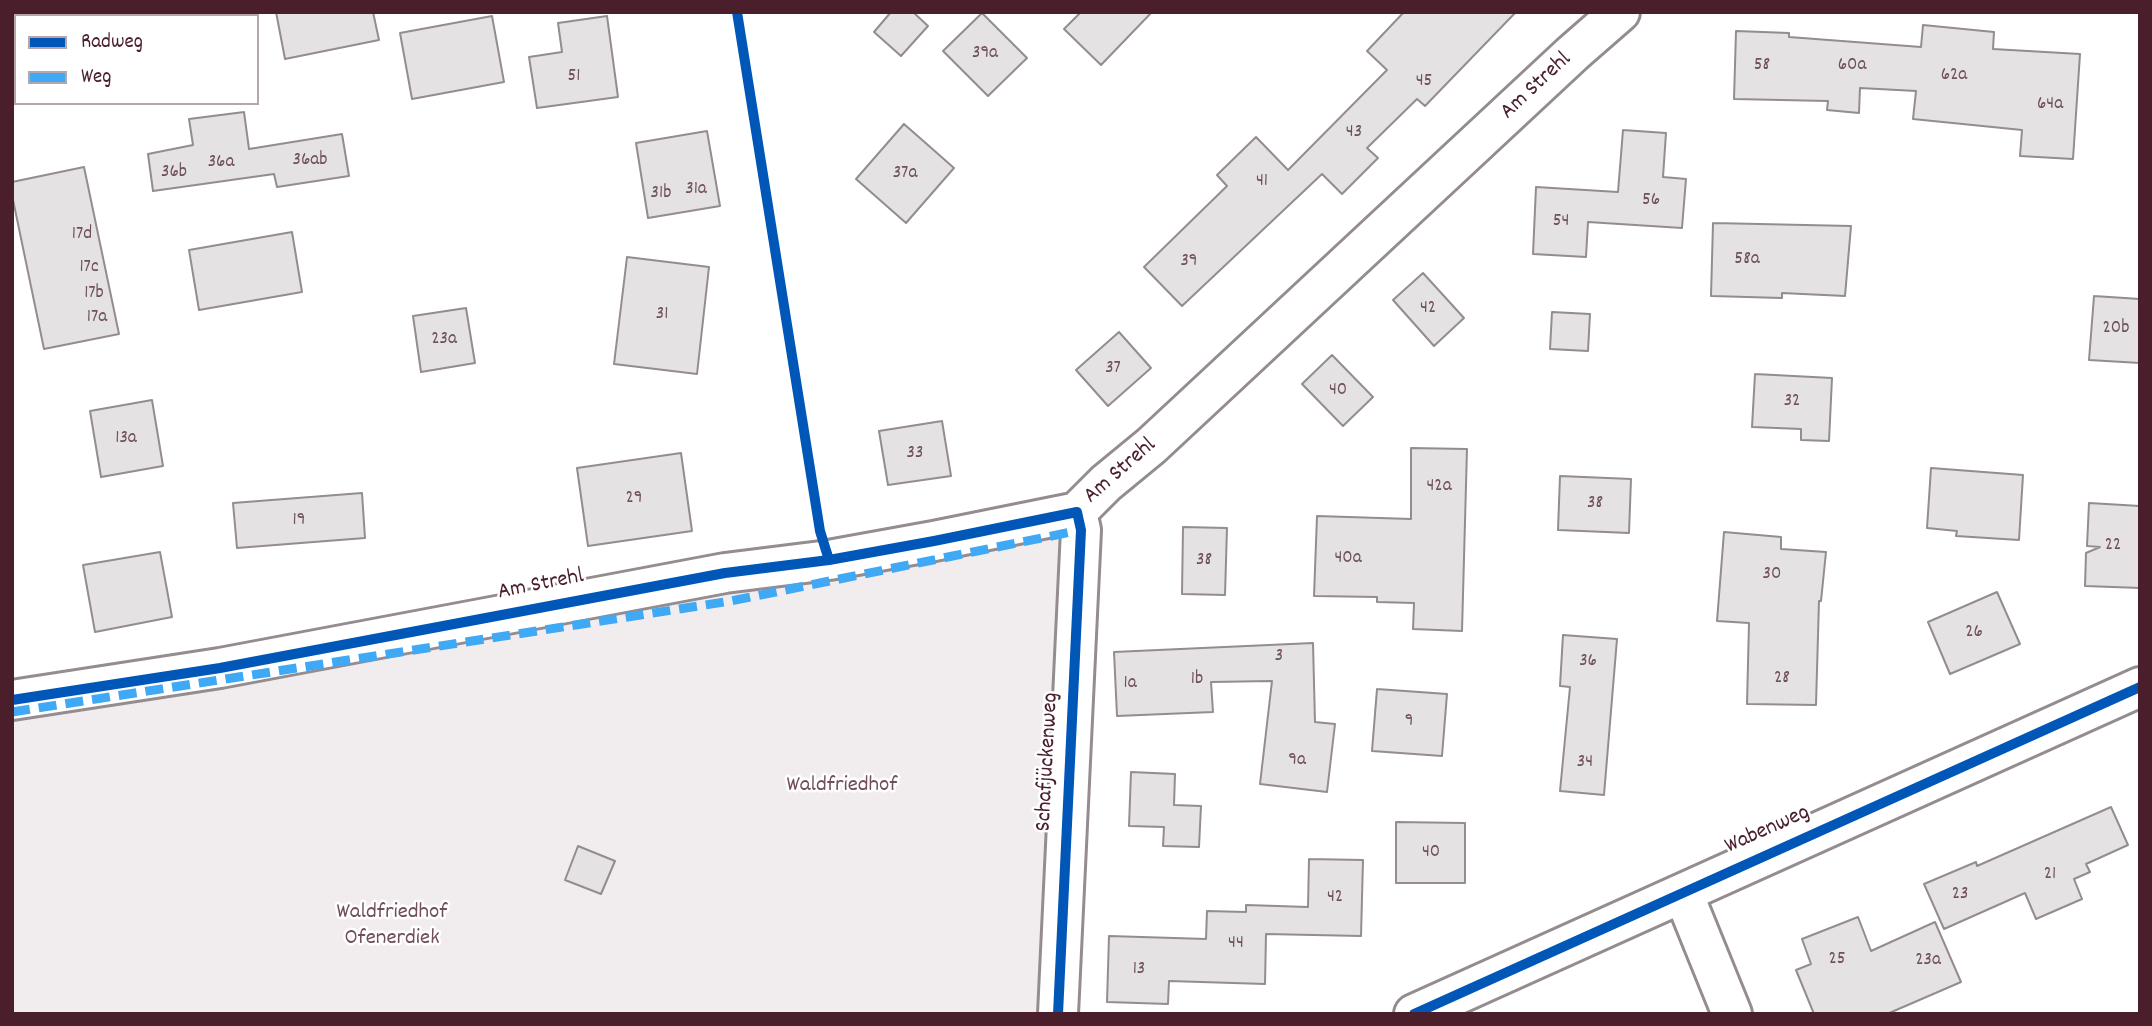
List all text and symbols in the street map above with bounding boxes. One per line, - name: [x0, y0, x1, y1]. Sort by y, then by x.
- legend: [14, 14, 259, 105]
- text: Radweg: [81, 28, 143, 58]
- house number: 39a: [972, 43, 998, 65]
- street label: Am Strehl: [1496, 47, 1578, 127]
- house number: 58: [1754, 55, 1770, 77]
- house number: 60a: [1838, 55, 1866, 77]
- text: Weg: [81, 63, 112, 93]
- house number: 62a: [1941, 65, 1967, 87]
- house number: 51: [568, 66, 580, 88]
- house number: 45: [1416, 71, 1432, 93]
- house number: 64a: [2037, 94, 2063, 116]
- house number: 43: [1346, 122, 1362, 144]
- house number: 36ab: [293, 150, 327, 172]
- house number: 36a: [208, 152, 234, 174]
- house number: 36b: [161, 162, 187, 184]
- house number: 37a: [893, 163, 917, 185]
- house number: 41: [1256, 171, 1268, 193]
- house number: 31a: [685, 179, 707, 201]
- house number: 31b: [651, 183, 671, 205]
- house number: 56: [1642, 190, 1660, 212]
- house number: 54: [1553, 211, 1569, 233]
- house number: 17d: [72, 224, 92, 246]
- house number: 58a: [1734, 249, 1760, 271]
- house number: 39: [1180, 251, 1198, 273]
- house number: 17c: [79, 257, 99, 279]
- house number: 17b: [84, 283, 104, 305]
- house number: 42: [1420, 298, 1436, 320]
- house number: 31: [656, 304, 668, 326]
- house number: 17a: [87, 307, 107, 329]
- house number: 20b: [2103, 318, 2129, 340]
- house number: 23a: [431, 329, 457, 351]
- house number: 37: [1105, 358, 1121, 380]
- house number: 40: [1329, 380, 1347, 402]
- house number: 32: [1784, 391, 1800, 413]
- house number: 13a: [115, 428, 137, 450]
- street label: Am Strehl: [1079, 433, 1163, 511]
- house number: 33: [907, 443, 923, 465]
- house number: 42a: [1426, 476, 1452, 498]
- house number: 29: [625, 488, 643, 510]
- house number: 38: [1587, 493, 1603, 515]
- house number: 19: [293, 510, 305, 532]
- house number: 22: [2105, 535, 2121, 557]
- house number: 40a: [1334, 548, 1362, 570]
- house number: 38: [1196, 550, 1212, 572]
- street label: Am Strehl: [496, 564, 586, 608]
- house number: 30: [1763, 564, 1781, 586]
- house number: 26: [1965, 622, 1983, 644]
- house number: 3: [1275, 646, 1283, 668]
- house number: 36: [1579, 651, 1597, 673]
- house number: 28: [1774, 668, 1790, 690]
- house number: 1b: [1191, 669, 1203, 691]
- house number: 1a: [1123, 673, 1137, 695]
- street label: Schafjückenweg: [1032, 692, 1066, 832]
- house number: 9: [1405, 711, 1413, 733]
- house number: 9a: [1288, 750, 1306, 772]
- house number: 34: [1577, 752, 1593, 774]
- park label: Waldfriedhof: [787, 773, 897, 801]
- street label: Wabenweg: [1721, 800, 1815, 862]
- house number: 40: [1422, 842, 1440, 864]
- house number: 21: [2044, 864, 2056, 886]
- house number: 23: [1952, 884, 1968, 906]
- house number: 42: [1327, 887, 1343, 909]
- park label: Waldfriedhof Ofenerdiek: [337, 900, 447, 954]
- house number: 44: [1228, 933, 1244, 955]
- house number: 25: [1828, 949, 1846, 971]
- house number: 23a: [1915, 950, 1941, 972]
- house number: 13: [1133, 959, 1145, 981]

